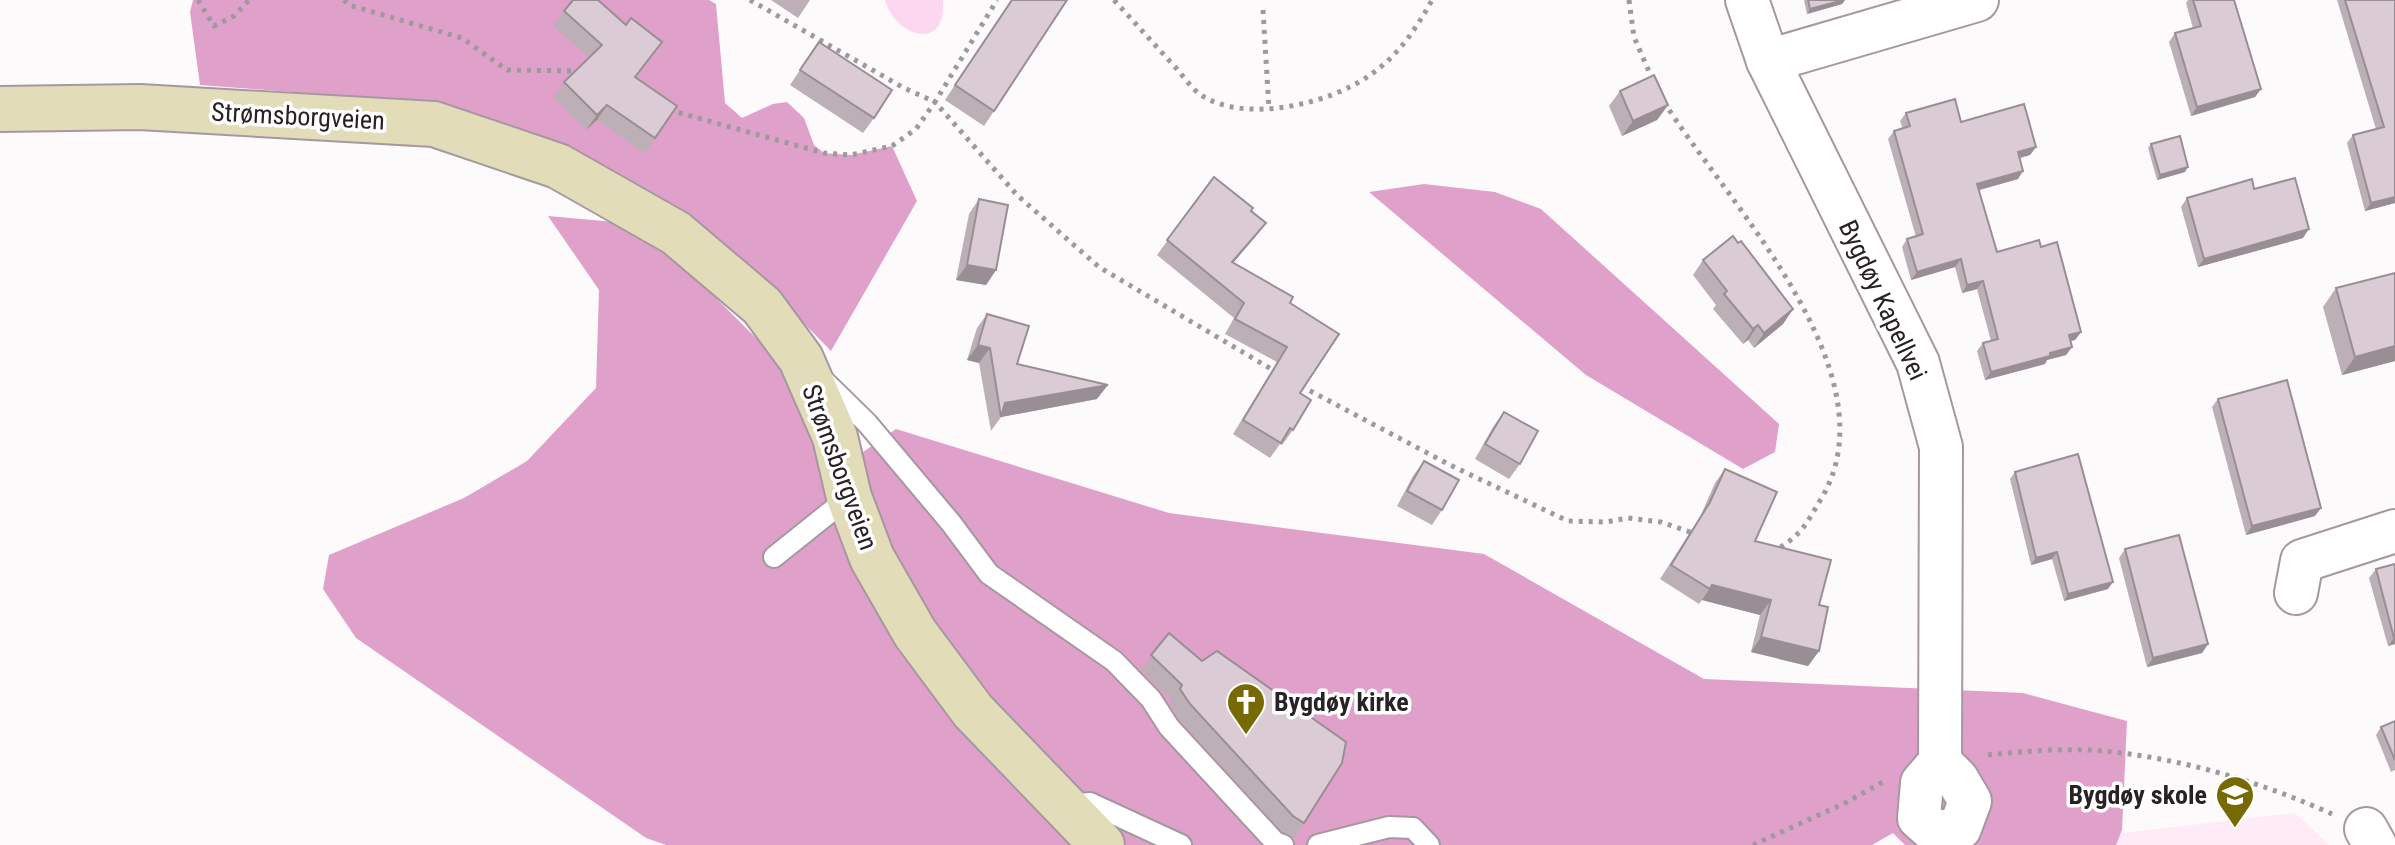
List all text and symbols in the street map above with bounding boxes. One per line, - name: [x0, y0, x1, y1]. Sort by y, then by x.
- street label: Strømsborgveien: [210, 96, 386, 136]
- street label: Bygdøy Kapellvei: [1833, 215, 1933, 385]
- street label: Strømsborgveien: [796, 380, 884, 554]
- church icon: Bygdøy kirke: [1225, 681, 1267, 736]
- place label: Bygdøy kirke: [1274, 687, 1409, 717]
- school or university icon: Bygdøy skole: [2214, 774, 2256, 829]
- place label: Bygdøy skole: [2068, 780, 2207, 810]

